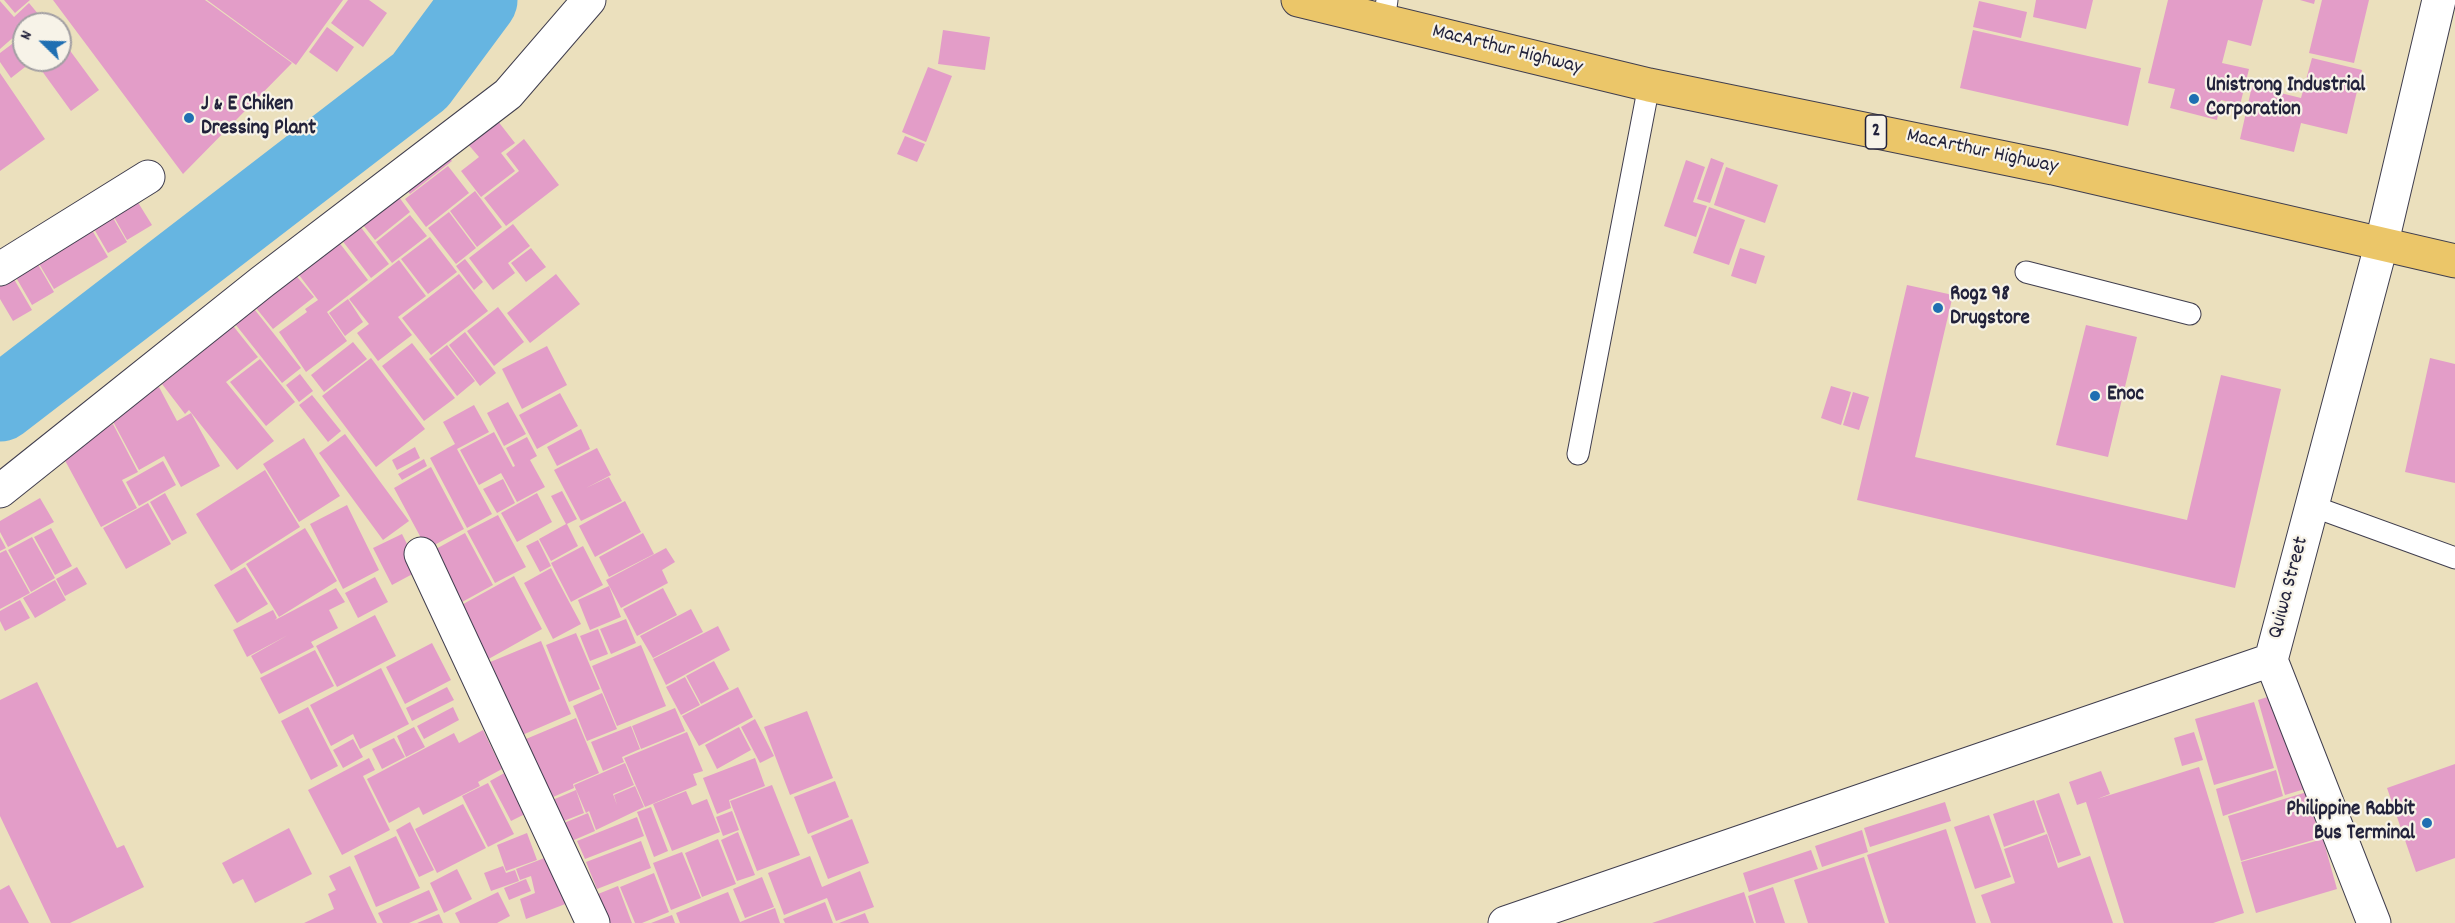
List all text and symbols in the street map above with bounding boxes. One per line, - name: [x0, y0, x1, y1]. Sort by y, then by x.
- north arrow: [12, 12, 72, 72]
- street label: MacArthur Highway: [1429, 20, 1585, 82]
- text: N: [15, 27, 39, 44]
- place label: Unistrong Industrial Corporation: [2206, 74, 2365, 124]
- marker: Unistrong Industrial Corporation: [2187, 92, 2201, 106]
- place label: J & E Chiken Dressing Plant: [201, 93, 316, 143]
- marker: J & E Chiken Dressing Plant: [182, 111, 196, 125]
- road number: 2: [1866, 115, 1886, 149]
- street label: MacArthur Highway: [1904, 125, 2060, 181]
- place label: Rogz 98 Drugstore: [1950, 283, 2030, 333]
- marker: Rogz 98 Drugstore: [1931, 301, 1945, 315]
- place label: Enoc: [2107, 383, 2144, 409]
- marker: Enoc: [2088, 389, 2102, 403]
- street label: Quiwa Street: [2264, 534, 2316, 642]
- place label: Philippine Rabbit Bus Terminal: [2286, 798, 2415, 848]
- marker: Philippine Rabbit Bus Terminal: [2420, 816, 2434, 830]

